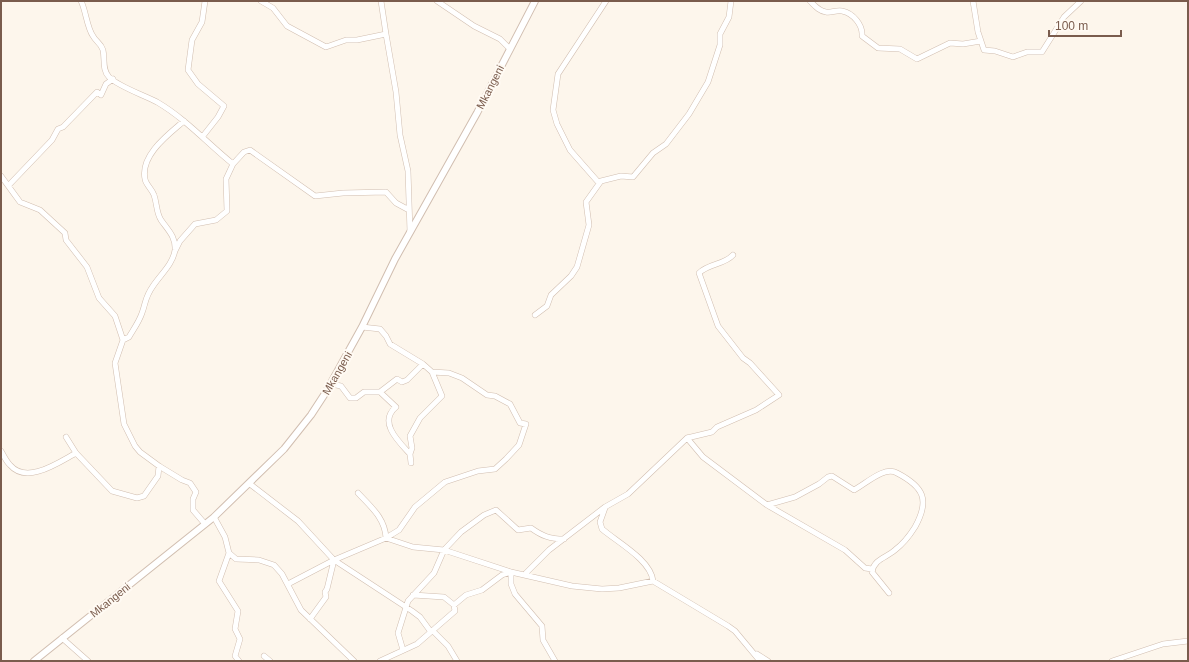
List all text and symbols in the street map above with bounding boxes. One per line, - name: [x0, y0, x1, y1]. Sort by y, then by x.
- scale bar: [1049, 12, 1121, 38]
- text: 100 m: [1055, 19, 1088, 33]
- street label: Mkangeni: [474, 63, 506, 111]
- street label: Mkangeni: [320, 349, 354, 397]
- street label: Mkangeni: [88, 580, 132, 620]

